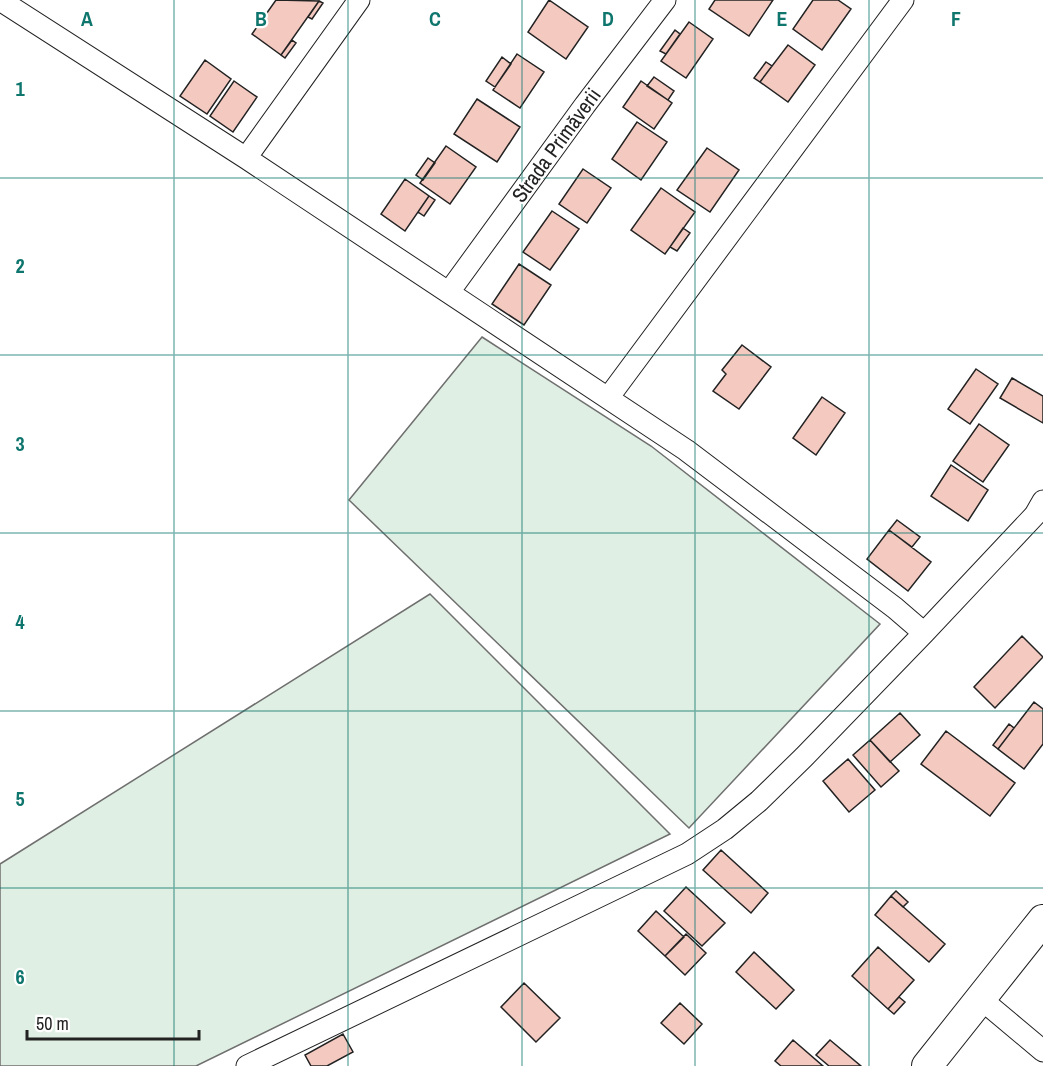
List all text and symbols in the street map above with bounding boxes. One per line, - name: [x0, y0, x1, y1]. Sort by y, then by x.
- text: A: [81, 5, 93, 32]
- text: B: [255, 5, 267, 32]
- text: C: [429, 5, 441, 32]
- text: D: [602, 5, 614, 32]
- text: E: [777, 5, 788, 32]
- text: F: [951, 5, 961, 32]
- text: 1: [15, 75, 25, 102]
- street label: Strada Primăverii: [505, 82, 607, 208]
- text: 2: [15, 252, 25, 279]
- text: 3: [15, 430, 25, 457]
- text: 4: [15, 608, 25, 635]
- text: 5: [15, 785, 25, 812]
- text: 6: [15, 963, 25, 990]
- scale bar: [27, 1003, 200, 1041]
- text: 50 m: [36, 1011, 69, 1036]

